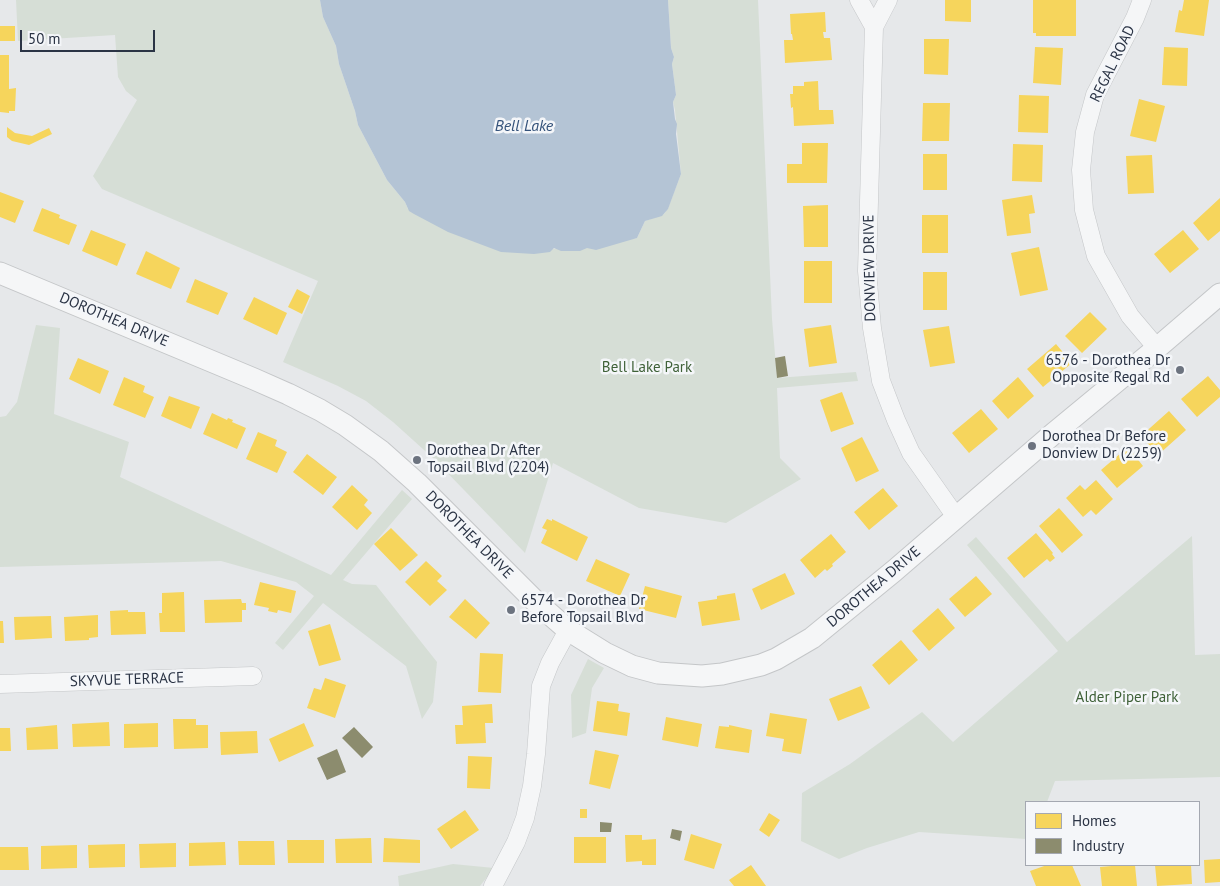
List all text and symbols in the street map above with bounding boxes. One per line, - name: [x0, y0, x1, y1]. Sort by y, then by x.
- scale bar: [22, 20, 158, 52]
- street label: REGAL ROAD: [1087, 23, 1139, 105]
- text: 50 m: [28, 29, 61, 48]
- water label: Bell Lake: [495, 116, 553, 136]
- street label: DONVIEW DRIVE: [860, 214, 880, 322]
- street label: DOROTHEA DRIVE: [57, 289, 171, 351]
- place label: 6576 - Dorothea Dr Opposite Regal Rd: [1046, 352, 1170, 387]
- park label: Bell Lake Park: [602, 359, 692, 377]
- marker: 6576 - Dorothea Dr Opposite Regal Rd: [1174, 364, 1186, 376]
- place label: Dorothea Dr Before Donview Dr (2259): [1042, 428, 1166, 463]
- marker: Dorothea Dr Before Donview Dr (2259): [1026, 440, 1038, 452]
- place label: Dorothea Dr After Topsail Blvd (2204): [427, 442, 549, 477]
- marker: Dorothea Dr After Topsail Blvd (2204): [411, 454, 423, 466]
- street label: DOROTHEA DRIVE: [421, 487, 517, 583]
- street label: DOROTHEA DRIVE: [823, 543, 925, 631]
- place label: 6574 - Dorothea Dr Before Topsail Blvd: [521, 592, 645, 627]
- marker: 6574 - Dorothea Dr Before Topsail Blvd: [505, 604, 517, 616]
- street label: SKYVUE TERRACE: [70, 669, 184, 691]
- park label: Alder Piper Park: [1076, 689, 1178, 707]
- legend: [1025, 801, 1200, 866]
- text: Homes: [1072, 811, 1116, 830]
- text: Industry: [1072, 836, 1124, 855]

